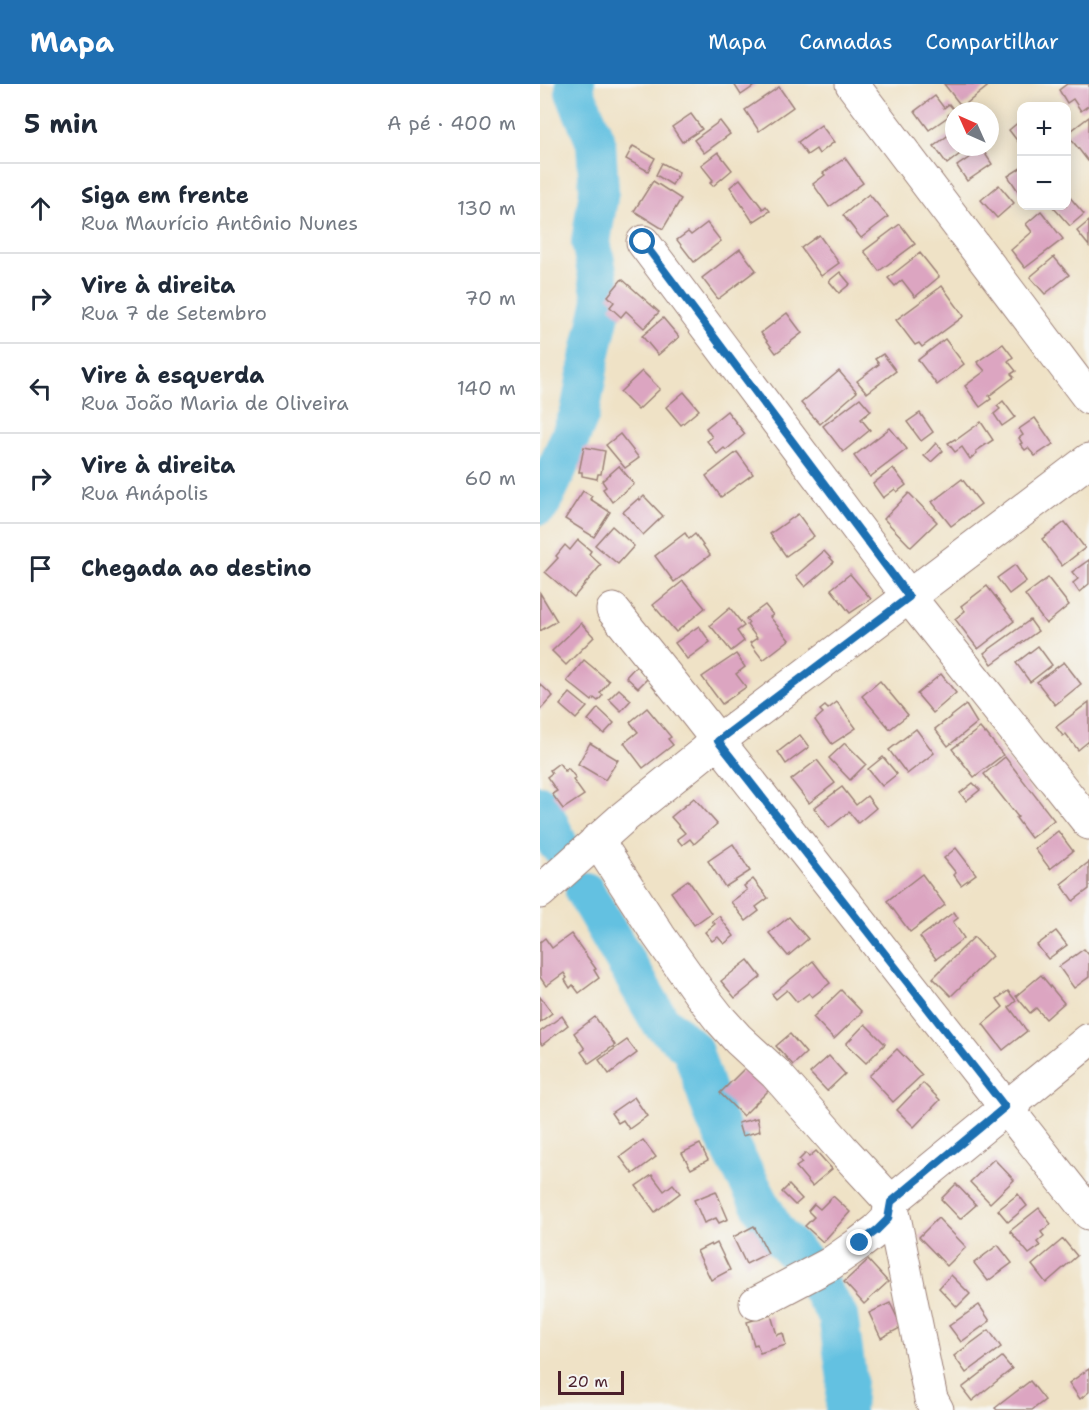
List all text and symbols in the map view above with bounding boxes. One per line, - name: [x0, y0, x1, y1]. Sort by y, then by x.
- text: Mapa: [30, 23, 114, 61]
- text: Mapa: [708, 28, 766, 56]
- text: Camadas: [799, 28, 893, 56]
- text: Compartilhar: [926, 28, 1059, 56]
- north arrow: [945, 102, 999, 156]
- map controls: [1017, 102, 1071, 210]
- button: +: [1017, 102, 1071, 156]
- text: 5 min: [24, 106, 98, 141]
- text: A pé · 400 m: [387, 110, 516, 136]
- button: −: [1017, 156, 1071, 210]
- text: Siga em frente: [81, 181, 249, 210]
- icon: ahead: [24, 192, 57, 225]
- text: 130 m: [457, 195, 516, 221]
- text: Rua Maurício Antônio Nunes: [81, 210, 358, 236]
- route start: [629, 228, 655, 254]
- text: Vire à direita: [81, 271, 235, 300]
- icon: right: [24, 282, 57, 315]
- text: 70 m: [464, 285, 516, 311]
- text: Rua 7 de Setembro: [81, 300, 267, 326]
- text: Vire à esquerda: [81, 361, 264, 390]
- icon: left: [24, 372, 57, 405]
- text: 140 m: [457, 375, 516, 401]
- text: Rua João Maria de Oliveira: [81, 390, 349, 416]
- text: Vire à direita: [81, 451, 235, 480]
- icon: right: [24, 462, 57, 495]
- text: 60 m: [464, 465, 516, 491]
- text: Rua Anápolis: [81, 480, 208, 506]
- icon: arrive: [24, 552, 57, 585]
- text: Chegada ao destino: [81, 554, 312, 583]
- route end: [846, 1229, 872, 1255]
- scale bar: [558, 1368, 624, 1396]
- text: 20 m: [567, 1371, 608, 1392]

